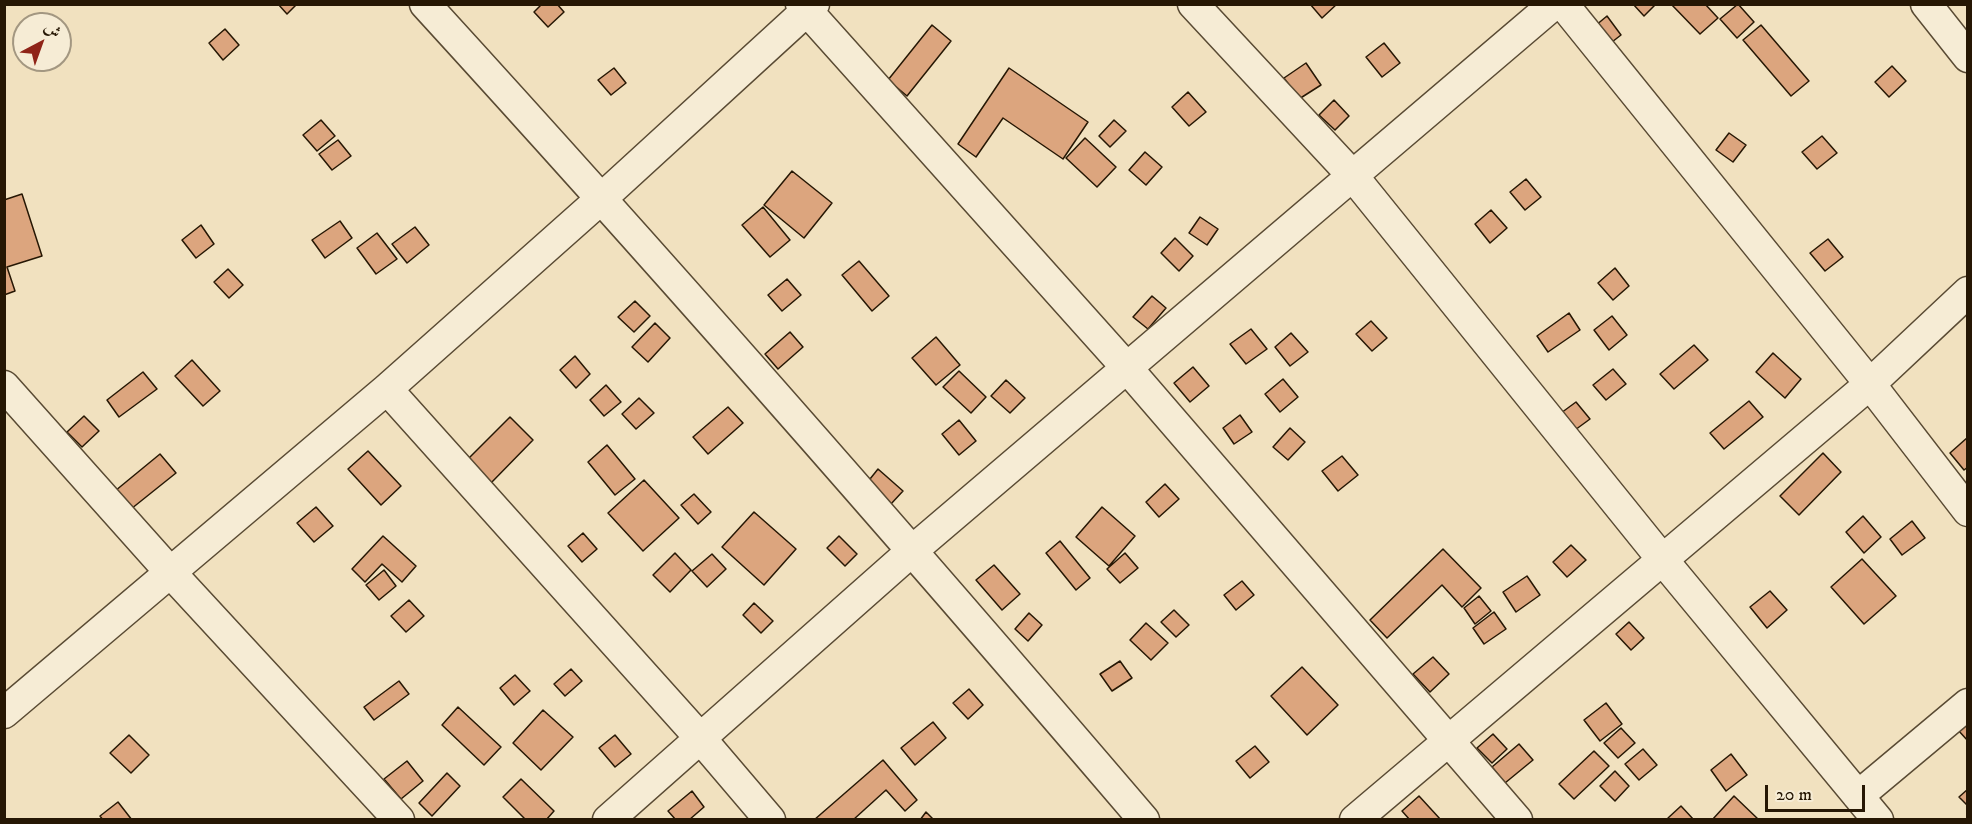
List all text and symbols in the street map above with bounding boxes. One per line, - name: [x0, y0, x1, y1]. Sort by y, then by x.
- north arrow: [12, 12, 72, 72]
- text: ش: [40, 17, 65, 43]
- scale bar: [1768, 773, 1868, 811]
- text: 20 m: [1776, 784, 1812, 806]

